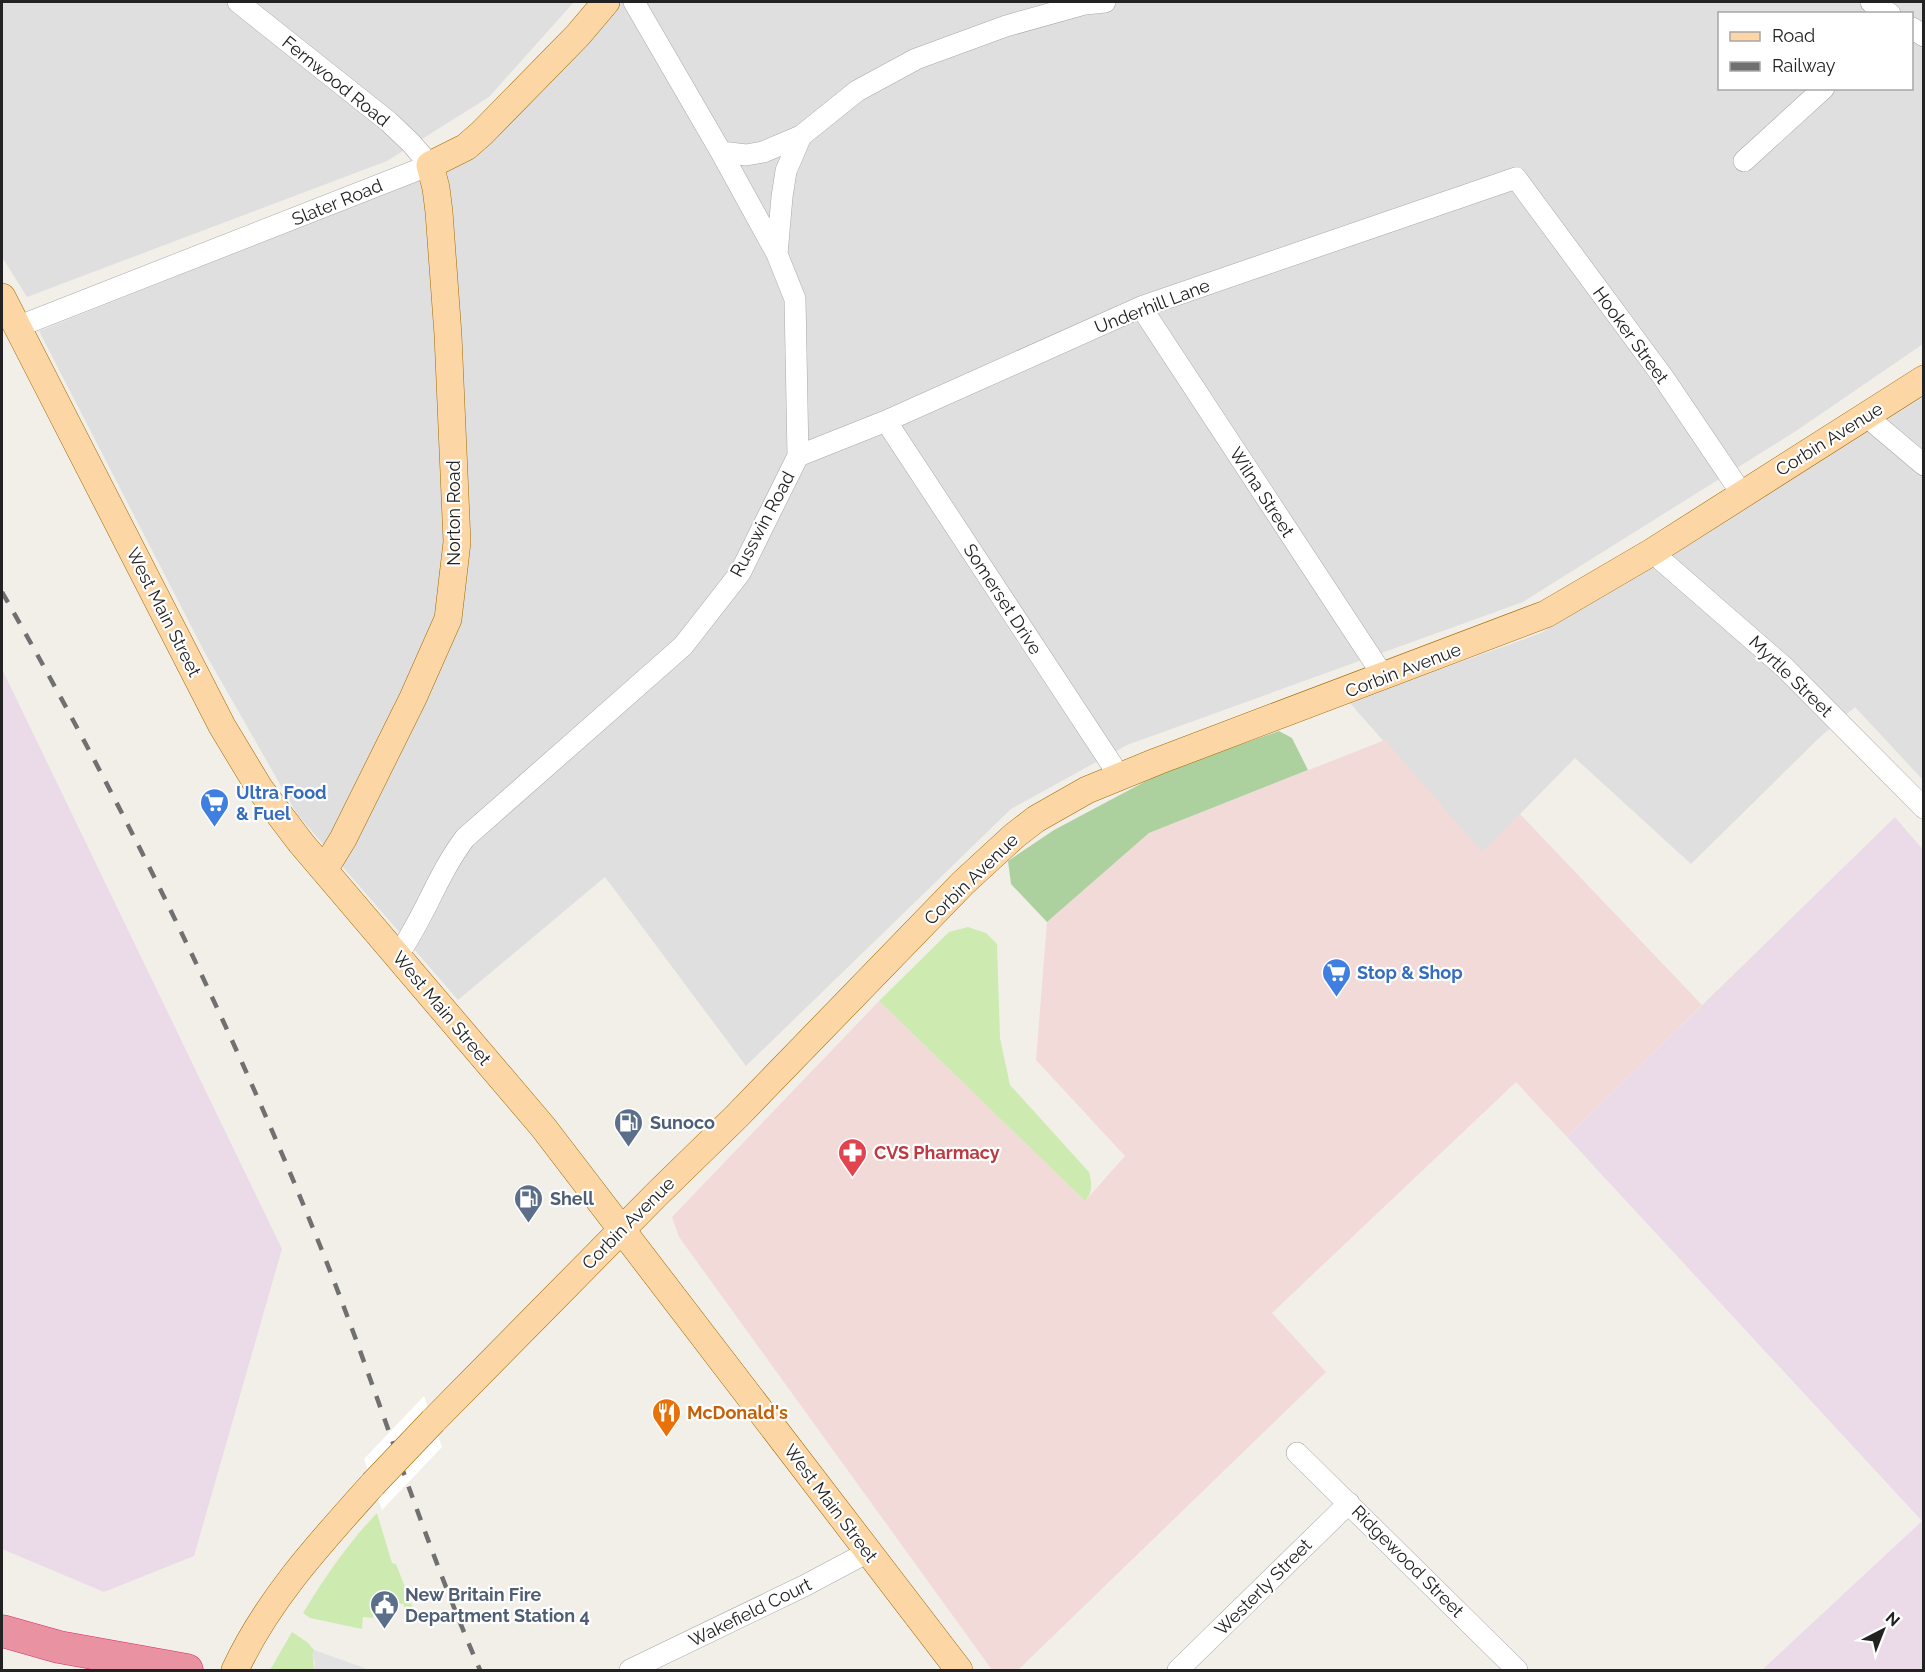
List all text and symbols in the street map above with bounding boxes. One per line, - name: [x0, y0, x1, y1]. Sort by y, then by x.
- legend: [1718, 12, 1913, 90]
- text: Road: [1772, 25, 1815, 46]
- street label: Fernwood Road: [278, 31, 394, 131]
- text: Railway: [1772, 55, 1836, 76]
- street label: Slater Road: [289, 174, 385, 230]
- street label: Underhill Lane: [1091, 274, 1213, 338]
- street label: Hooker Street: [1589, 282, 1673, 388]
- street label: Corbin Avenue: [1772, 398, 1887, 480]
- street label: Wilna Street: [1225, 443, 1299, 541]
- street label: Norton Road: [443, 460, 464, 566]
- street label: Russwin Road: [725, 468, 799, 580]
- street label: Somerset Drive: [959, 540, 1047, 659]
- street label: West Main Street: [122, 544, 206, 680]
- street label: Myrtle Street: [1745, 631, 1837, 721]
- street label: Corbin Avenue: [1342, 638, 1464, 702]
- place label: Ultra Food & Fuel: [236, 782, 327, 824]
- supermarket icon: Ultra Food & Fuel: [199, 786, 231, 828]
- street label: Corbin Avenue: [920, 829, 1023, 929]
- street label: West Main Street: [388, 947, 496, 1069]
- supermarket icon: Stop & Shop: [1320, 956, 1352, 998]
- place label: Stop & Shop: [1357, 962, 1463, 983]
- fuel station icon: Sunoco: [613, 1106, 645, 1148]
- place label: Sunoco: [650, 1112, 715, 1133]
- pharmacy icon: CVS Pharmacy: [837, 1136, 869, 1178]
- place label: CVS Pharmacy: [874, 1142, 1000, 1163]
- street label: Corbin Avenue: [577, 1172, 679, 1274]
- fuel station icon: Shell: [513, 1182, 545, 1224]
- place label: Shell: [550, 1188, 594, 1209]
- restaurant icon: McDonald's: [650, 1396, 682, 1438]
- place label: McDonald's: [687, 1402, 788, 1423]
- street label: West Main Street: [780, 1440, 882, 1566]
- street label: Ridgewood Street: [1348, 1501, 1468, 1621]
- street label: Westerly Street: [1210, 1534, 1316, 1640]
- street label: Wakefield Court: [685, 1573, 815, 1651]
- place label: New Britain Fire Department Station 4: [405, 1584, 590, 1626]
- public building icon: New Britain Fire Department Station 4: [368, 1588, 400, 1630]
- north arrow: [1853, 1600, 1913, 1660]
- text: N: [1882, 1608, 1904, 1630]

